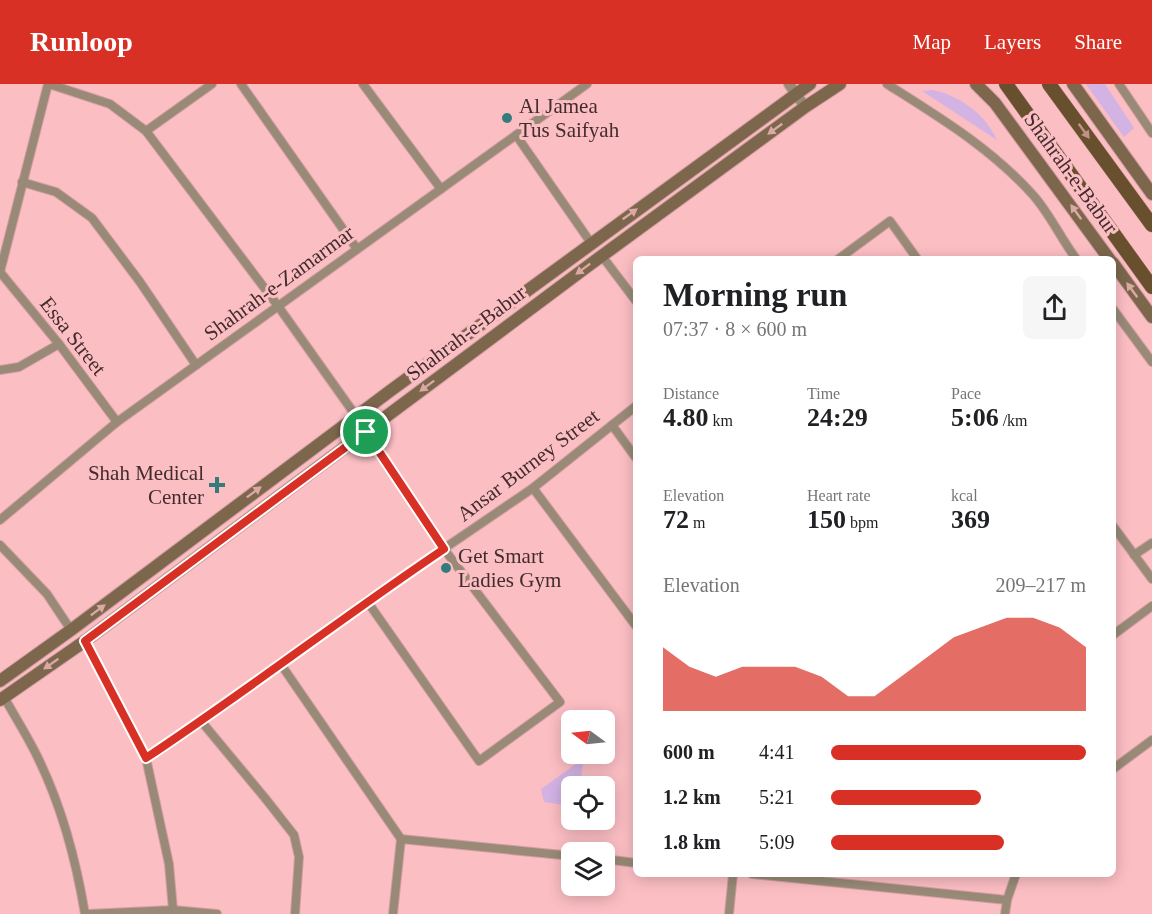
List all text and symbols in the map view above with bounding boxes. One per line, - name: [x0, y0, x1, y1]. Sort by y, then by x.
- text: Runloop: [30, 26, 133, 57]
- text: Map: [913, 30, 951, 54]
- text: Layers: [984, 30, 1041, 54]
- text: Share: [1074, 30, 1122, 54]
- place label: Al Jamea Tus Saifyah: [519, 94, 620, 142]
- street label: Shahrah-e-Babur: [1019, 108, 1123, 238]
- marker: Al Jamea Tus Saifyah: [500, 111, 514, 125]
- one-way arrow: [767, 123, 782, 135]
- one-way arrow: [1077, 124, 1089, 139]
- one-way arrow: [1070, 205, 1082, 220]
- one-way arrow: [622, 208, 638, 220]
- street label: Shahrah-e-Zamarmar: [199, 221, 359, 345]
- one-way arrow: [576, 263, 591, 275]
- button: share: [1023, 276, 1086, 339]
- text: Morning run: [663, 277, 847, 313]
- street label: Shahrah-e-Babur: [401, 280, 531, 386]
- one-way arrow: [1127, 283, 1139, 298]
- street label: Essa Street: [35, 292, 111, 380]
- text: 07:37 · 8 × 600 m: [663, 318, 807, 340]
- one-way arrow: [420, 380, 436, 392]
- text: Distance: [663, 385, 719, 402]
- text: Time: [807, 385, 840, 402]
- text: Pace: [951, 385, 981, 402]
- text: 4.80: [663, 403, 709, 432]
- text: 24:29: [807, 403, 868, 432]
- text: 5:06: [951, 403, 999, 432]
- street label: Ansar Burney Street: [452, 404, 604, 526]
- pin: [340, 406, 391, 457]
- text: km: [709, 412, 733, 429]
- text: /km: [999, 412, 1028, 429]
- icon: arrive: [349, 415, 382, 448]
- place label: Shah Medical Center: [88, 461, 204, 509]
- marker: Shah Medical Center: [208, 476, 226, 494]
- one-way arrow: [247, 487, 262, 499]
- text: Elevation: [663, 487, 724, 504]
- text: Heart rate: [807, 487, 871, 504]
- text: kcal: [951, 487, 978, 504]
- text: 72: [663, 505, 689, 534]
- text: 150: [807, 505, 846, 534]
- text: 369: [951, 505, 990, 534]
- text: m: [689, 514, 705, 531]
- text: bpm: [846, 514, 878, 531]
- place label: Get Smart Ladies Gym: [458, 544, 561, 592]
- marker: Get Smart Ladies Gym: [439, 561, 453, 575]
- text: Elevation: [663, 574, 740, 596]
- text: 209–217 m: [995, 574, 1086, 596]
- one-way arrow: [91, 604, 106, 616]
- one-way arrow: [43, 658, 59, 669]
- north arrow: [561, 710, 615, 764]
- map controls: [561, 710, 615, 896]
- text: 600 m: [663, 741, 715, 763]
- text: 4:41: [759, 741, 795, 763]
- button: locate: [561, 776, 615, 830]
- text: 1.2 km: [663, 786, 721, 808]
- text: 5:21: [759, 786, 795, 808]
- text: 1.8 km: [663, 831, 721, 853]
- text: 5:09: [759, 831, 795, 853]
- button: layers: [561, 842, 615, 896]

